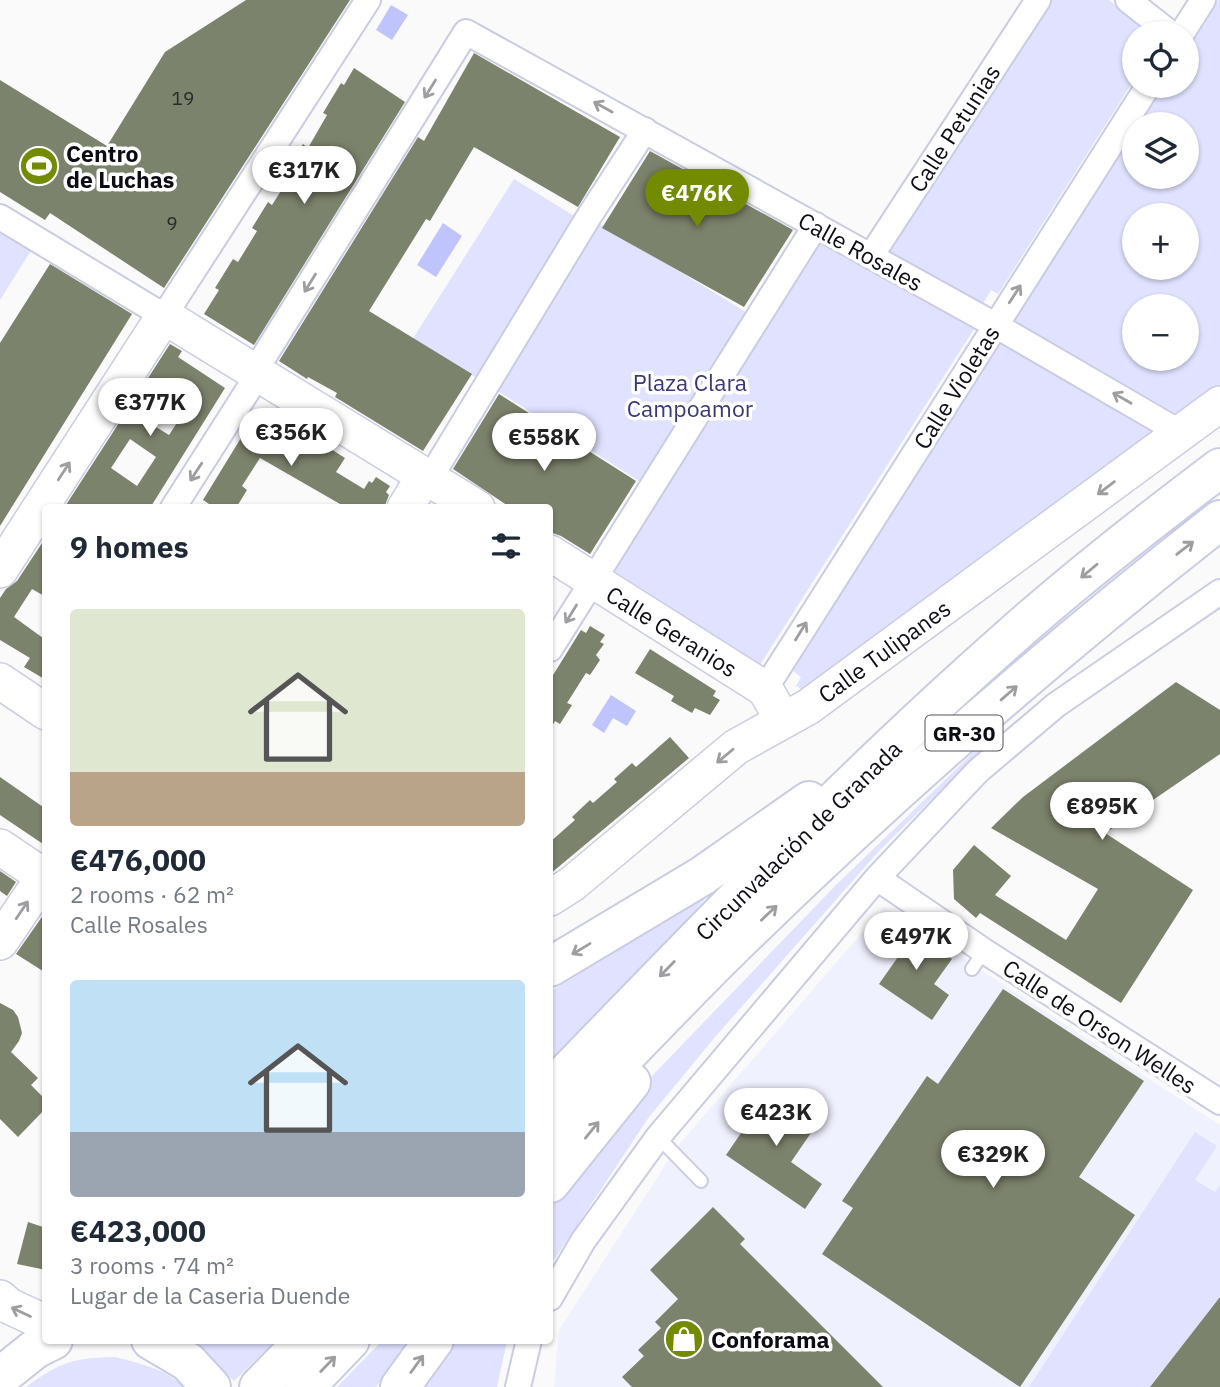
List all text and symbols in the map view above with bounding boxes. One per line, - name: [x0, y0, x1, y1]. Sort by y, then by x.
- map controls: [1122, 21, 1199, 371]
- button: locate: [1122, 21, 1199, 98]
- street label: Calle Petunias: [902, 58, 1006, 198]
- one-way arrow: [423, 79, 437, 99]
- house number: 19: [172, 86, 194, 110]
- one-way arrow: [593, 100, 614, 113]
- button: layers: [1122, 112, 1199, 189]
- place label: Centro de Luchas: [66, 138, 174, 194]
- sports icon: Centro de Luchas: [18, 145, 60, 187]
- pin: €317K: [255, 146, 353, 206]
- text: €317K: [268, 154, 340, 184]
- pin: €476K: [648, 170, 746, 229]
- text: €476K: [661, 177, 733, 207]
- button: +: [1122, 203, 1199, 280]
- street label: Calle Rosales: [793, 204, 929, 298]
- house number: 9: [166, 211, 178, 235]
- one-way arrow: [303, 272, 317, 292]
- one-way arrow: [1008, 285, 1022, 305]
- button: −: [1122, 294, 1199, 371]
- street label: Calle Violetas: [906, 320, 1006, 454]
- park label: Plaza Clara Campoamor: [627, 367, 754, 423]
- pin: €377K: [101, 378, 199, 438]
- text: €377K: [114, 386, 186, 416]
- one-way arrow: [1112, 391, 1132, 405]
- pin: €356K: [242, 408, 340, 468]
- pin: €558K: [495, 414, 593, 473]
- text: €356K: [255, 416, 327, 446]
- text: €558K: [508, 421, 580, 451]
- one-way arrow: [56, 462, 71, 481]
- one-way arrow: [189, 462, 203, 481]
- one-way arrow: [1097, 481, 1116, 495]
- text: 9 homes: [70, 527, 189, 566]
- icon: filters: [487, 527, 525, 565]
- one-way arrow: [1175, 541, 1193, 556]
- one-way arrow: [1081, 563, 1099, 579]
- street label: Calle Geranios: [601, 579, 743, 683]
- street label: Calle Tulipanes: [812, 593, 956, 709]
- one-way arrow: [564, 604, 578, 624]
- one-way arrow: [795, 622, 809, 642]
- icon: home: [235, 654, 361, 780]
- one-way arrow: [1000, 685, 1018, 701]
- road number: GR-30: [926, 716, 1002, 750]
- street label: Circunvalación de Granada: [688, 734, 908, 946]
- one-way arrow: [716, 748, 734, 764]
- pin: €895K: [1053, 782, 1151, 842]
- text: €895K: [1066, 790, 1138, 820]
- text: €476,000: [70, 840, 206, 879]
- text: 2 rooms · 62 m²: [70, 879, 234, 909]
- one-way arrow: [15, 901, 29, 920]
- one-way arrow: [760, 905, 778, 921]
- text: Calle Rosales: [70, 909, 208, 939]
- pin: €497K: [867, 912, 965, 972]
- text: €497K: [880, 920, 952, 950]
- one-way arrow: [571, 942, 591, 956]
- street label: Calle de Orson Welles: [998, 952, 1202, 1100]
- one-way arrow: [659, 960, 676, 977]
- icon: home: [235, 1025, 361, 1151]
- pin: €423K: [727, 1088, 825, 1148]
- text: €423K: [740, 1096, 812, 1126]
- one-way arrow: [585, 1122, 600, 1140]
- pin: €329K: [944, 1130, 1042, 1190]
- text: €329K: [957, 1138, 1029, 1168]
- text: €423,000: [70, 1211, 206, 1250]
- text: 3 rooms · 74 m²: [70, 1250, 234, 1280]
- text: Lugar de la Caseria Duende: [70, 1280, 350, 1310]
- one-way arrow: [11, 1305, 32, 1318]
- shop icon: Conforama: [663, 1318, 705, 1360]
- place label: Conforama: [711, 1324, 830, 1354]
- one-way arrow: [410, 1355, 424, 1374]
- one-way arrow: [319, 1356, 336, 1373]

